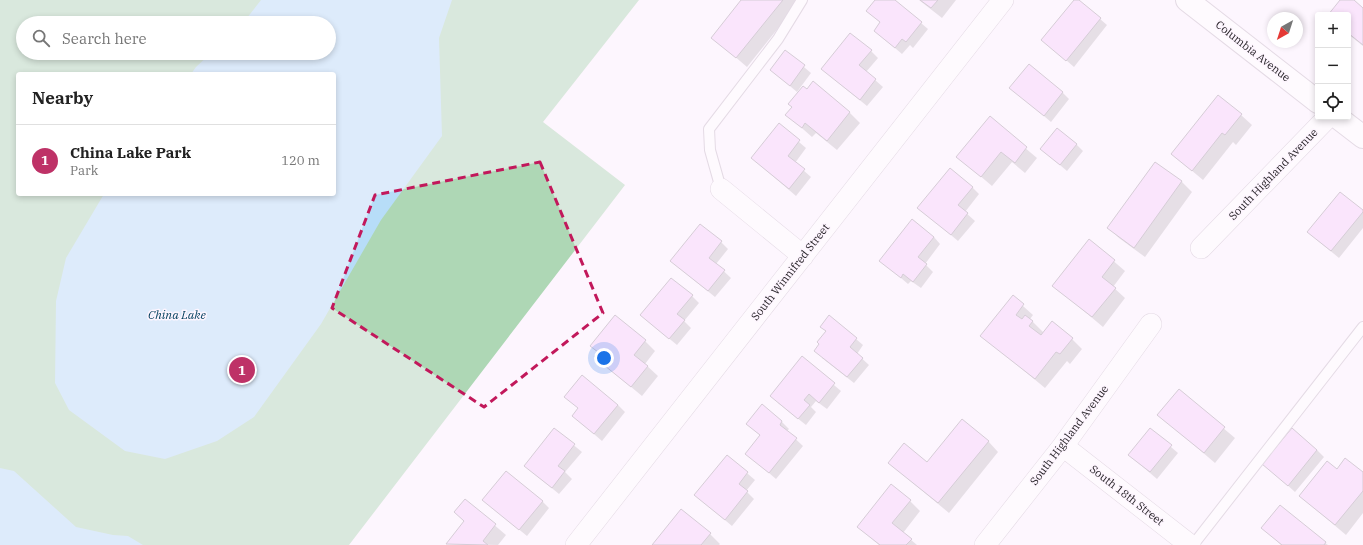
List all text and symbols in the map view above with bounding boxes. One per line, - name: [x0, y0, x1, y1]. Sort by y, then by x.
- north arrow: [1267, 12, 1303, 48]
- map controls: [1315, 12, 1351, 120]
- button: +: [1315, 12, 1351, 48]
- search box: [16, 16, 336, 60]
- street label: Columbia Avenue: [1213, 17, 1293, 85]
- icon: search: [30, 27, 52, 49]
- text: Search here: [62, 29, 147, 48]
- button: −: [1315, 48, 1351, 84]
- button: locate: [1315, 84, 1351, 120]
- text: Nearby: [32, 87, 93, 109]
- street label: South Highland Avenue: [1226, 125, 1320, 223]
- text: China Lake Park: [70, 143, 191, 162]
- text: 1: [41, 152, 49, 169]
- text: 120 m: [281, 152, 320, 169]
- text: Park: [70, 162, 98, 179]
- street label: South Winnifred Street: [748, 221, 832, 323]
- water label: China Lake: [148, 307, 207, 322]
- your location: [594, 348, 614, 368]
- pin: 1: [229, 355, 255, 385]
- street label: South Highland Avenue: [1027, 382, 1111, 488]
- street label: South 18th Street: [1087, 462, 1167, 528]

